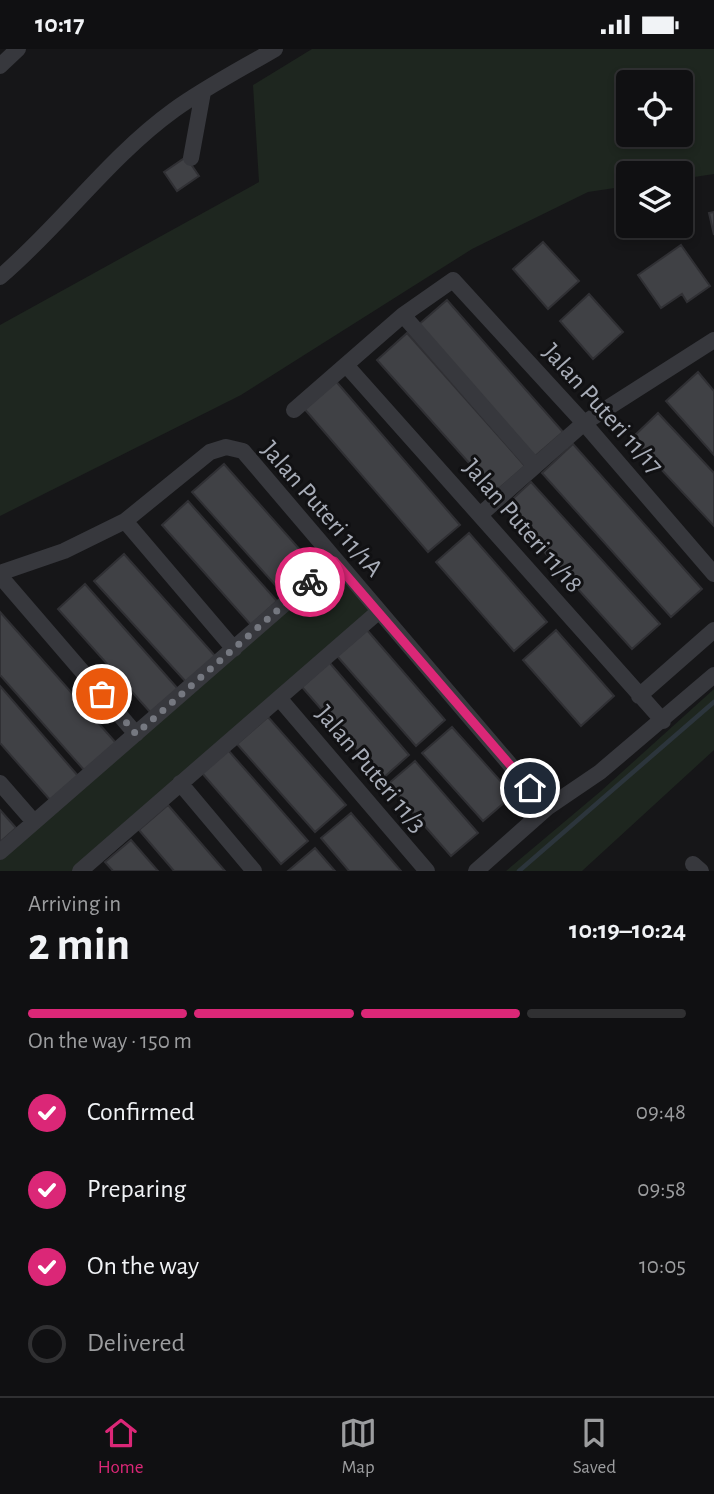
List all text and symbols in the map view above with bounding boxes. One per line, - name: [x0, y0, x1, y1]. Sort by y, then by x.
- text: 10:17: [35, 11, 84, 37]
- map controls: [616, 70, 693, 238]
- button: locate: [616, 70, 693, 147]
- button: layers: [616, 161, 693, 238]
- street label: Jalan Puteri 11/17: [538, 339, 668, 479]
- street label: Jalan Puteri 11/1A: [256, 436, 388, 582]
- street label: Jalan Puteri 11/18: [458, 454, 588, 598]
- courier: [275, 547, 345, 617]
- icon: bike: [291, 563, 329, 601]
- pin: [72, 664, 132, 724]
- icon: bag: [83, 675, 121, 713]
- street label: Jalan Puteri 11/3: [311, 701, 431, 837]
- pin: [500, 758, 560, 818]
- icon: home: [511, 769, 549, 807]
- text: Arriving in: [28, 893, 121, 916]
- text: 10:19–10:24: [569, 917, 686, 943]
- text: 2 min: [28, 922, 130, 968]
- text: On the way · 150 m: [28, 1030, 192, 1053]
- icon: check: [28, 1094, 66, 1132]
- text: Confirmed: [87, 1099, 195, 1125]
- text: 09:48: [636, 1101, 686, 1124]
- icon: check: [28, 1171, 66, 1209]
- text: Preparing: [87, 1176, 186, 1202]
- text: 09:58: [637, 1178, 686, 1201]
- icon: check: [28, 1248, 66, 1286]
- text: On the way: [87, 1253, 199, 1279]
- text: 10:05: [639, 1255, 686, 1278]
- text: Delivered: [87, 1330, 185, 1356]
- tab: Home: [98, 1414, 144, 1479]
- tab: Map: [339, 1414, 377, 1479]
- tab: Saved: [573, 1414, 616, 1479]

